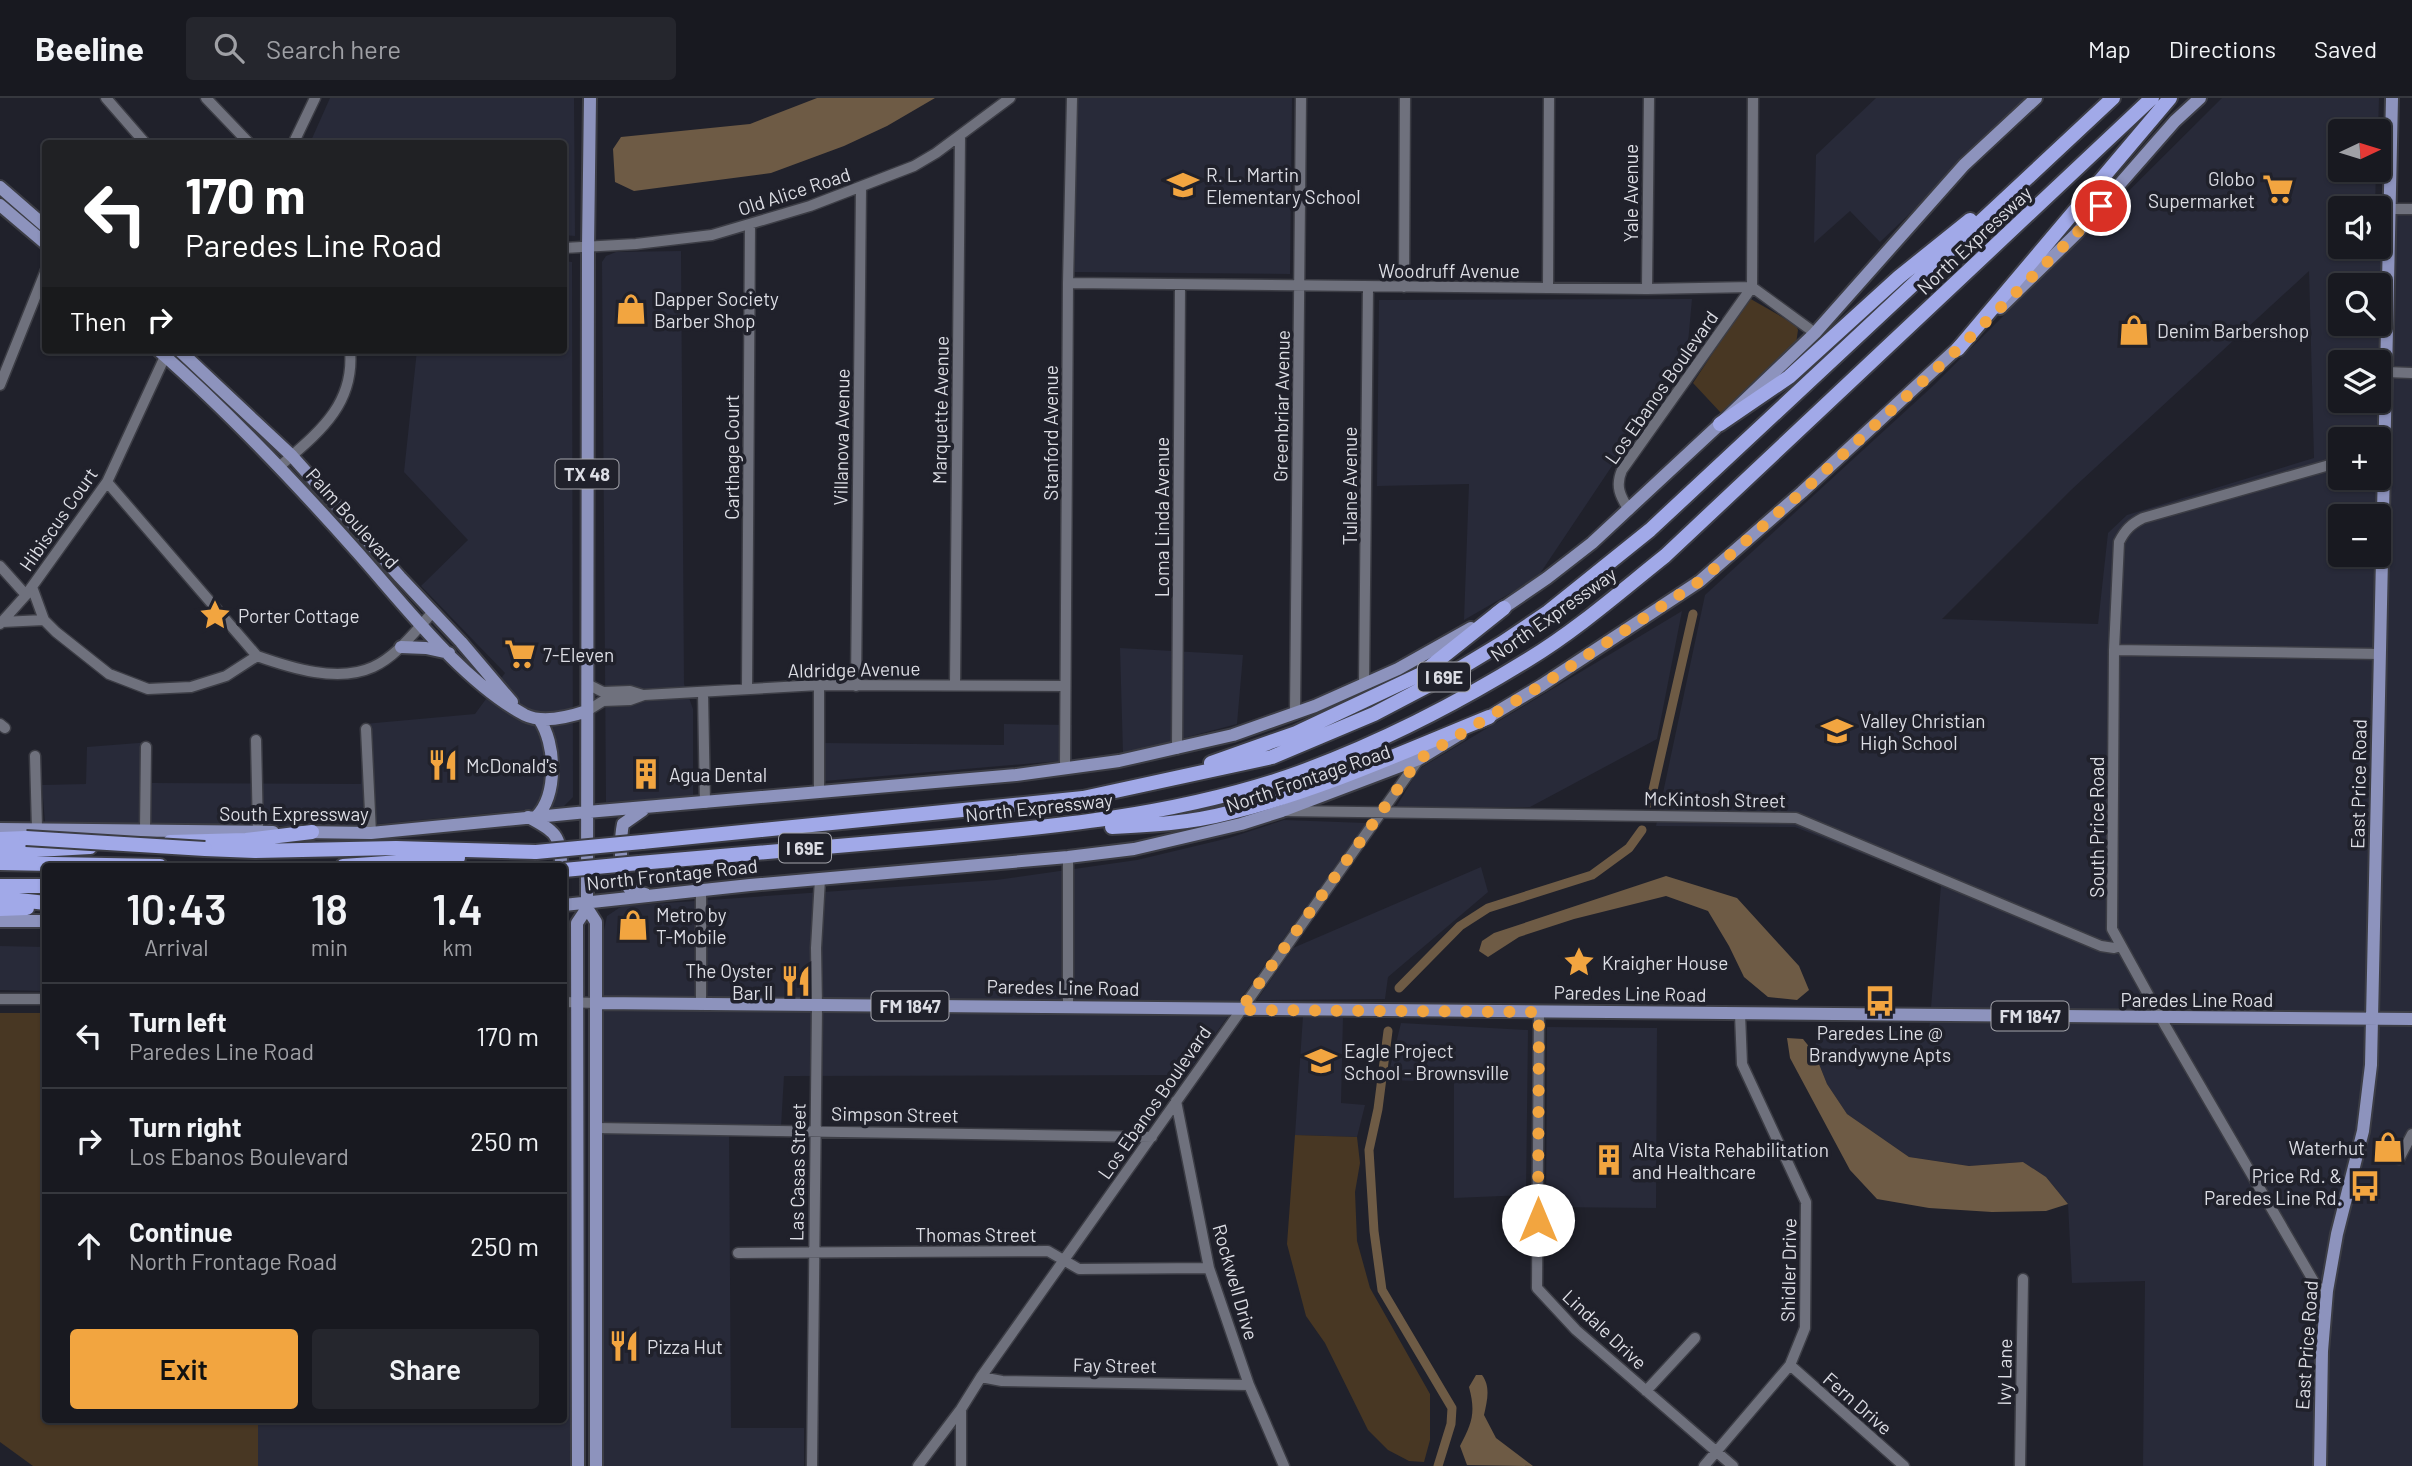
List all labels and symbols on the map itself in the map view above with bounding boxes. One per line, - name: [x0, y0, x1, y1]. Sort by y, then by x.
- north arrow: [2328, 119, 2390, 182]
- street label: Yale Avenue: [1619, 144, 1642, 242]
- street label: Old Alice Road: [735, 162, 853, 220]
- place label: R. L. Martin Elementary School: [1206, 163, 1361, 208]
- place label: Globo Supermarket: [2148, 167, 2255, 212]
- school or university icon: R. L. Martin Elementary School: [1166, 168, 1200, 202]
- supermarket icon: Globo Supermarket: [2261, 172, 2295, 206]
- pin: [2071, 176, 2131, 236]
- street label: North Expressway: [1912, 181, 2036, 299]
- street label: Woodruff Avenue: [1378, 259, 1520, 282]
- place label: Dapper Society Barber Shop: [654, 287, 779, 332]
- shop icon: Dapper Society Barber Shop: [614, 292, 648, 326]
- street label: Los Ebanos Boulevard: [1600, 306, 1722, 468]
- shop icon: Denim Barbershop: [2117, 313, 2151, 347]
- place label: Denim Barbershop: [2157, 319, 2309, 342]
- street label: Greenbriar Avenue: [1268, 330, 1294, 482]
- street label: Marquette Avenue: [927, 336, 953, 484]
- street label: Stanford Avenue: [1039, 365, 1062, 501]
- street label: Villanova Avenue: [828, 368, 854, 506]
- street label: Carthage Court: [720, 394, 743, 520]
- street label: Tulane Avenue: [1338, 427, 1361, 545]
- street label: Loma Linda Avenue: [1150, 437, 1173, 597]
- road number: TX 48: [556, 460, 618, 488]
- street label: Hibiscus Court: [14, 463, 102, 575]
- street label: Palm Boulevard: [302, 463, 404, 573]
- street label: North Expressway: [1486, 562, 1621, 666]
- place icon: Porter Cottage: [198, 598, 232, 632]
- place label: Porter Cottage: [238, 604, 360, 627]
- supermarket icon: 7-Eleven: [503, 637, 537, 671]
- place label: 7-Eleven: [543, 643, 614, 666]
- street label: Aldridge Avenue: [787, 656, 921, 682]
- road number: I 69E: [1418, 662, 1470, 692]
- place label: Valley Christian High School: [1860, 709, 1986, 754]
- school or university icon: Valley Christian High School: [1820, 714, 1854, 748]
- street label: East Price Road: [2345, 719, 2371, 849]
- street label: North Frontage Road: [1223, 739, 1393, 817]
- restaurant icon: McDonald's: [426, 748, 460, 782]
- place label: McDonald's: [466, 754, 557, 777]
- street label: South Price Road: [2085, 756, 2108, 898]
- building icon: Agua Dental: [629, 757, 663, 791]
- place label: Agua Dental: [669, 763, 767, 786]
- street label: McKintosh Street: [1644, 786, 1786, 812]
- street label: North Expressway: [964, 788, 1114, 826]
- street label: South Expressway: [219, 802, 369, 825]
- road number: I 69E: [779, 834, 831, 862]
- street label: North Frontage Road: [585, 854, 759, 894]
- place label: Metro by T-Mobile: [656, 903, 727, 948]
- shop icon: Metro by T-Mobile: [616, 908, 650, 942]
- place icon: Kraigher House: [1562, 945, 1596, 979]
- place label: Kraigher House: [1602, 951, 1728, 974]
- place label: The Oyster Bar ll: [685, 959, 773, 1004]
- restaurant icon: The Oyster Bar ll: [779, 964, 813, 998]
- street label: Paredes Line Road: [986, 974, 1140, 1000]
- street label: Paredes Line Road: [1553, 980, 1707, 1006]
- bus stop icon: Paredes Line @ Brandywyne Apts: [1863, 984, 1897, 1018]
- street label: Paredes Line Road: [2121, 988, 2273, 1011]
- road number: FM 1847: [872, 992, 948, 1021]
- road number: FM 1847: [1992, 1001, 2068, 1030]
- street label: Los Ebanos Boulevard: [1093, 1021, 1215, 1183]
- place label: Paredes Line @ Brandywyne Apts: [1809, 1021, 1951, 1066]
- place label: Eagle Project School - Brownsville: [1344, 1039, 1509, 1084]
- school or university icon: Eagle Project School - Brownsville: [1304, 1044, 1338, 1078]
- street label: Simpson Street: [831, 1101, 959, 1127]
- street label: Las Casas Street: [784, 1103, 810, 1241]
- shop icon: Waterhut: [2371, 1130, 2405, 1164]
- place label: Waterhut: [2289, 1136, 2365, 1159]
- place label: Alta Vista Rehabilitation and Healthcare: [1632, 1138, 1829, 1183]
- building icon: Alta Vista Rehabilitation and Healthcare: [1592, 1143, 1626, 1177]
- place label: Price Rd. & Paredes Line Rd.: [2204, 1164, 2342, 1209]
- bus stop icon: Price Rd. & Paredes Line Rd.: [2348, 1169, 2382, 1203]
- position arrow: [1501, 1183, 1575, 1257]
- street label: Shidler Drive: [1776, 1218, 1800, 1322]
- street label: Rockwell Drive: [1208, 1221, 1264, 1343]
- street label: Thomas Street: [915, 1223, 1037, 1246]
- street label: East Price Road: [2290, 1279, 2322, 1411]
- street label: Lindale Drive: [1558, 1284, 1652, 1374]
- restaurant icon: Pizza Hut: [607, 1329, 641, 1363]
- place label: Pizza Hut: [647, 1335, 723, 1358]
- street label: Ivy Lane: [1992, 1338, 2016, 1406]
- street label: Fay Street: [1073, 1353, 1157, 1377]
- street label: Fern Drive: [1819, 1367, 1897, 1439]

